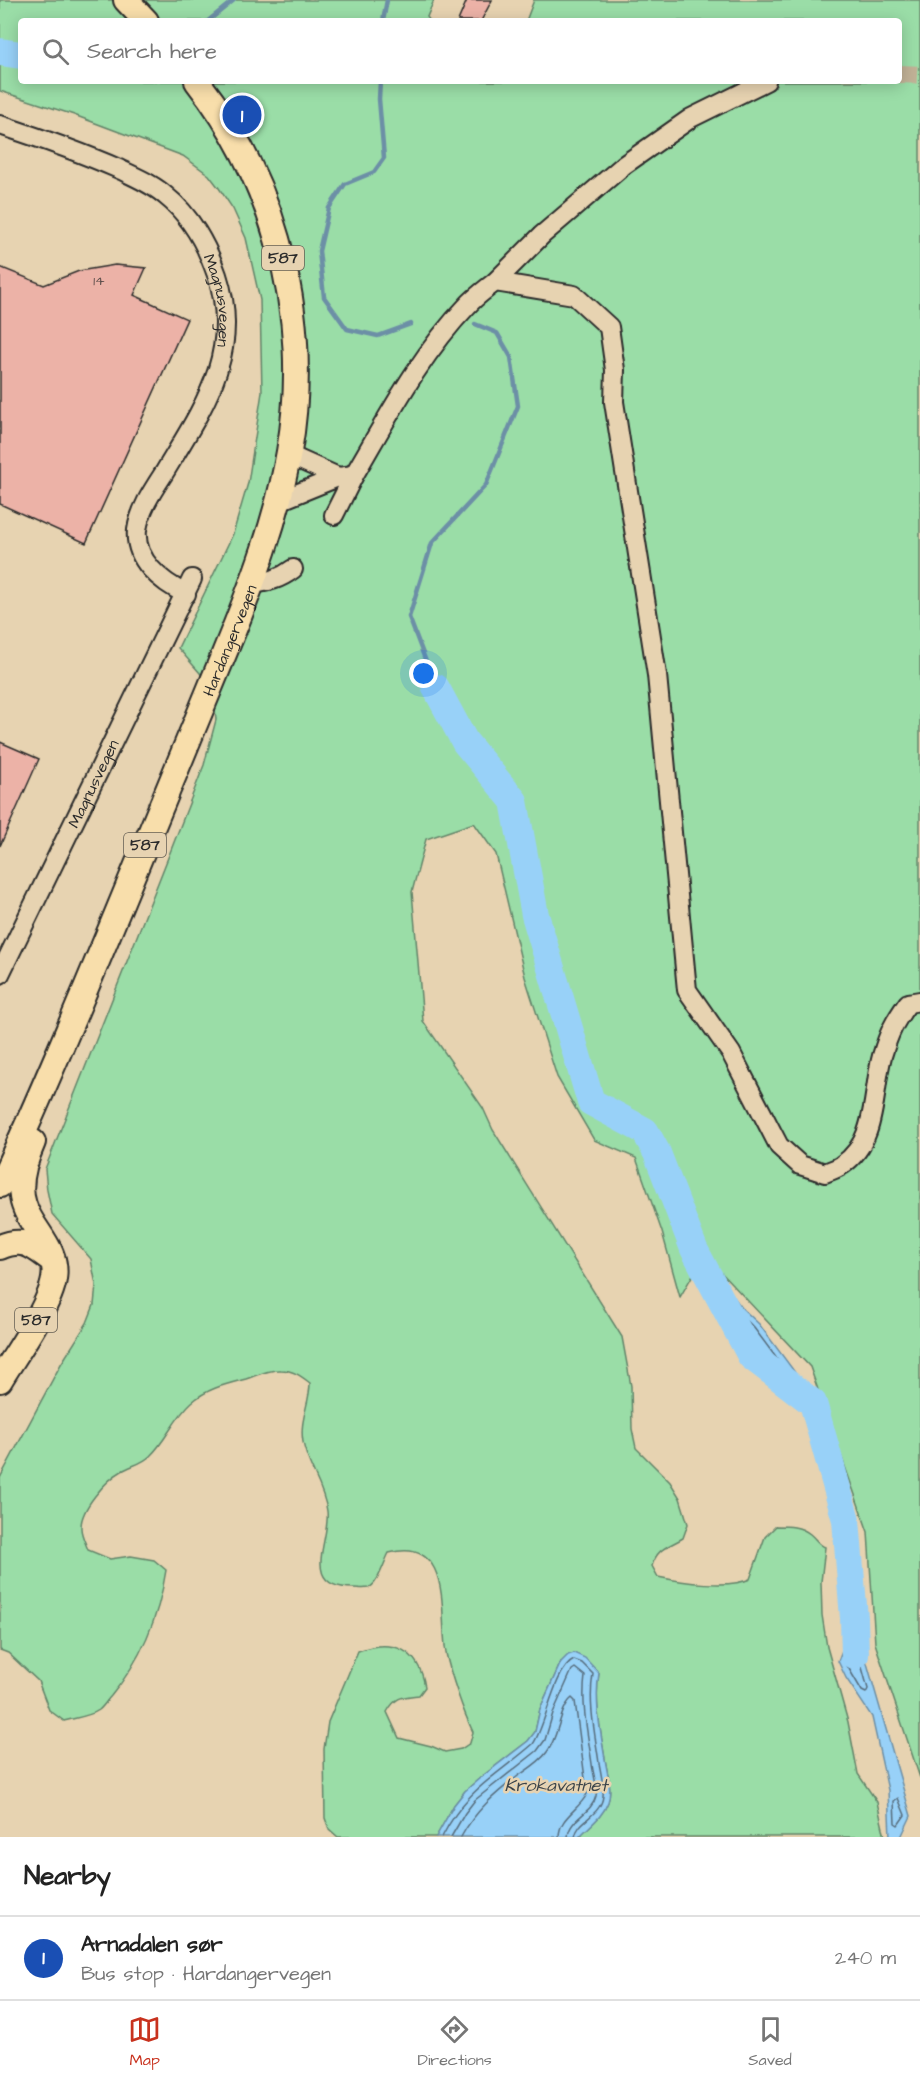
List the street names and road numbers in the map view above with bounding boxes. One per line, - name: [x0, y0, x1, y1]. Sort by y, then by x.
- road number: 587: [262, 246, 304, 270]
- street label: Magnusvegen: [198, 250, 235, 349]
- street label: Hardangervegen: [198, 582, 262, 700]
- street label: Magnusvegen: [63, 736, 124, 832]
- road number: 587: [124, 833, 166, 857]
- road number: 587: [15, 1308, 57, 1332]

